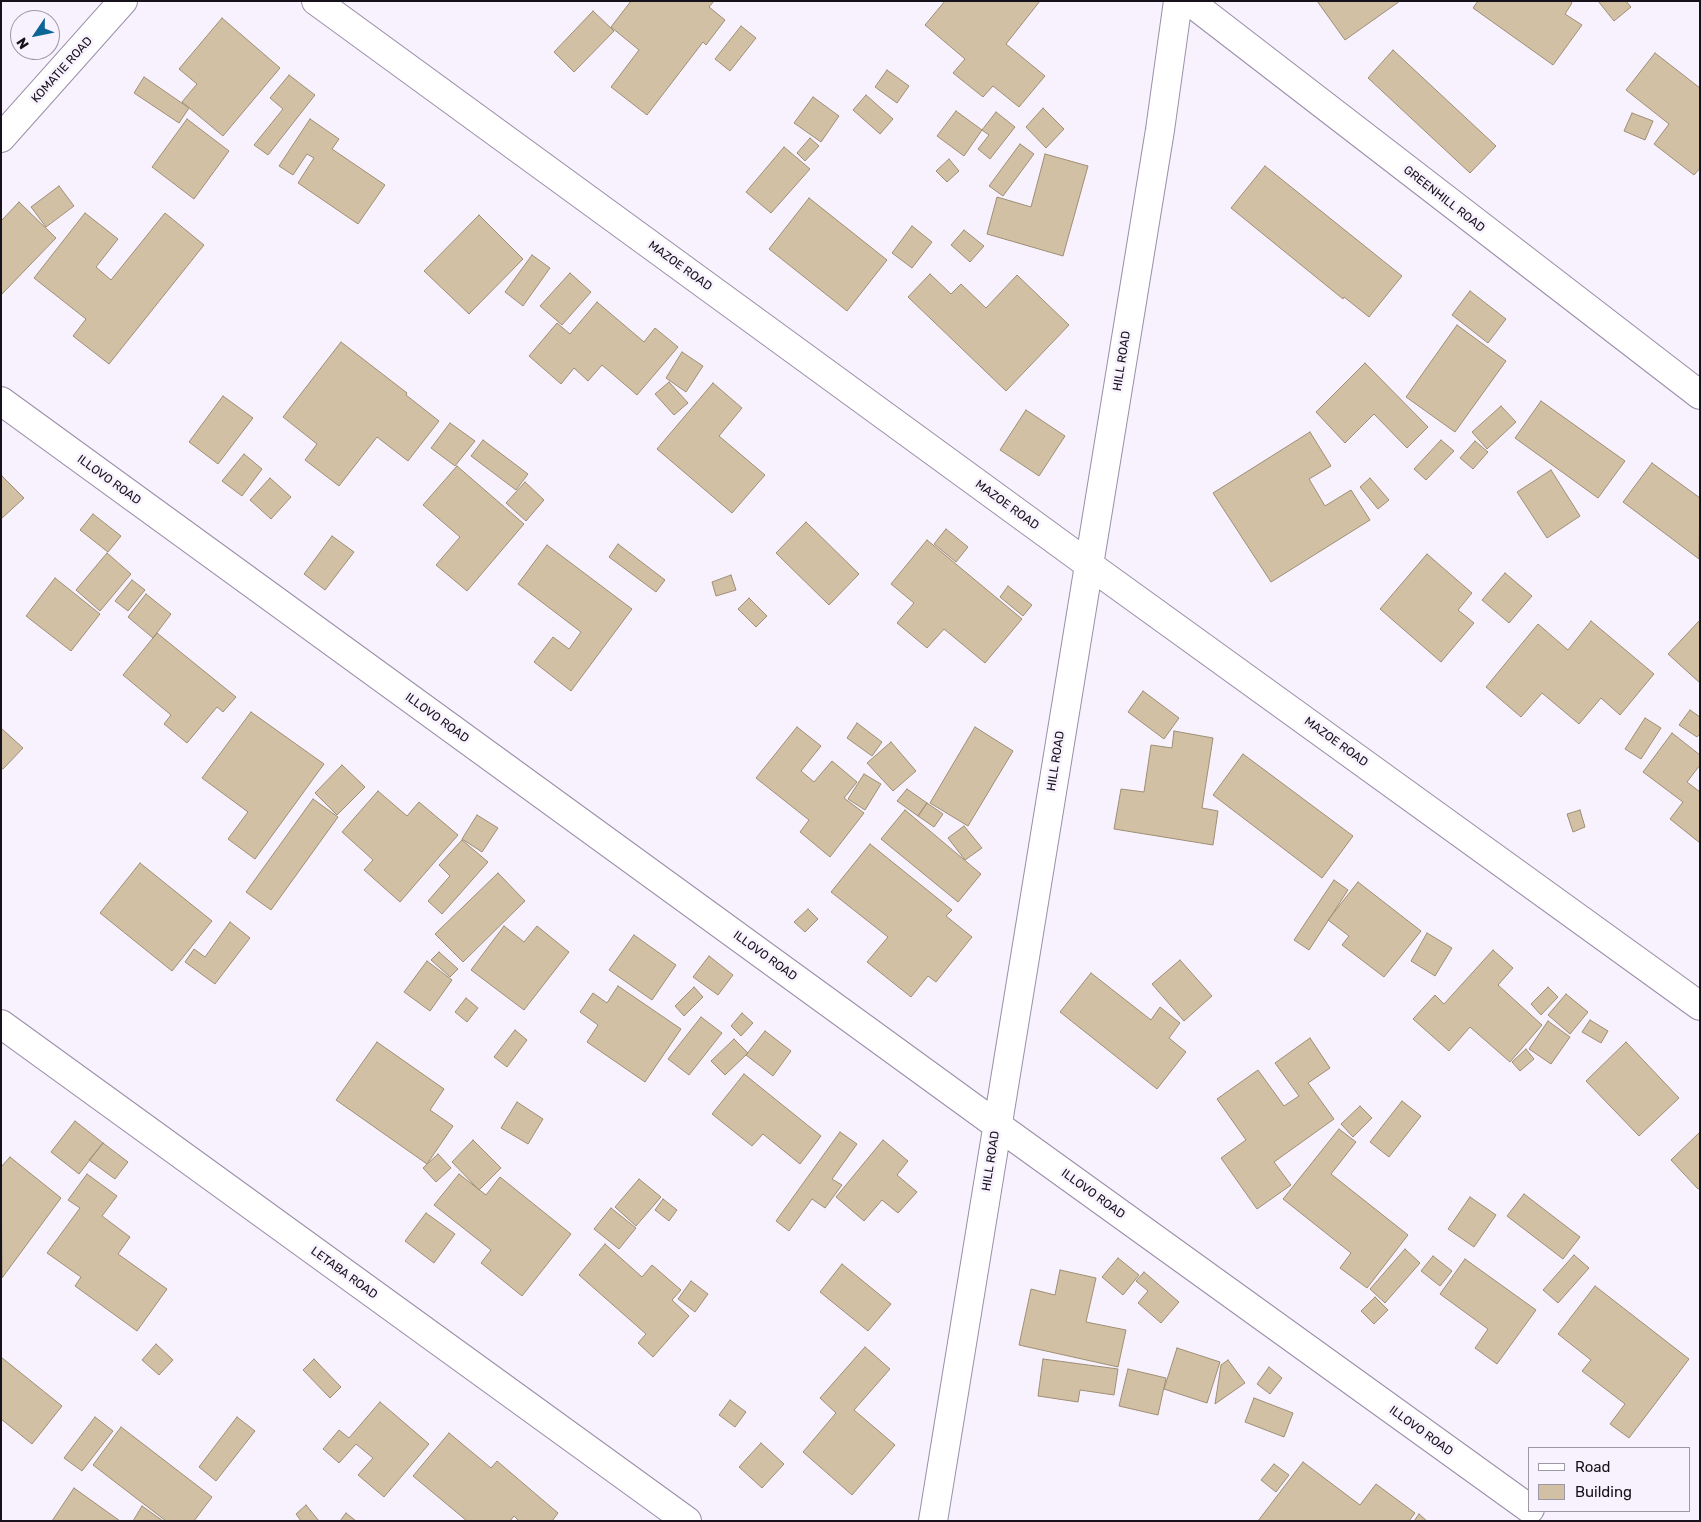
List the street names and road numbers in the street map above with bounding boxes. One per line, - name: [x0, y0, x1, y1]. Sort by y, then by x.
- street label: KOMATIE ROAD: [28, 34, 96, 106]
- street label: GREENHILL ROAD: [1400, 163, 1488, 235]
- street label: MAZOE ROAD: [645, 238, 715, 294]
- street label: HILL ROAD: [1110, 330, 1134, 392]
- street label: ILLOVO ROAD: [74, 452, 144, 508]
- street label: MAZOE ROAD: [972, 477, 1042, 533]
- street label: ILLOVO ROAD: [402, 690, 472, 746]
- street label: MAZOE ROAD: [1301, 714, 1371, 770]
- street label: HILL ROAD: [1044, 730, 1068, 792]
- street label: ILLOVO ROAD: [730, 928, 800, 984]
- street label: HILL ROAD: [979, 1130, 1003, 1192]
- street label: ILLOVO ROAD: [1058, 1166, 1128, 1222]
- street label: LETABA ROAD: [308, 1244, 380, 1302]
- street label: ILLOVO ROAD: [1386, 1403, 1456, 1459]

